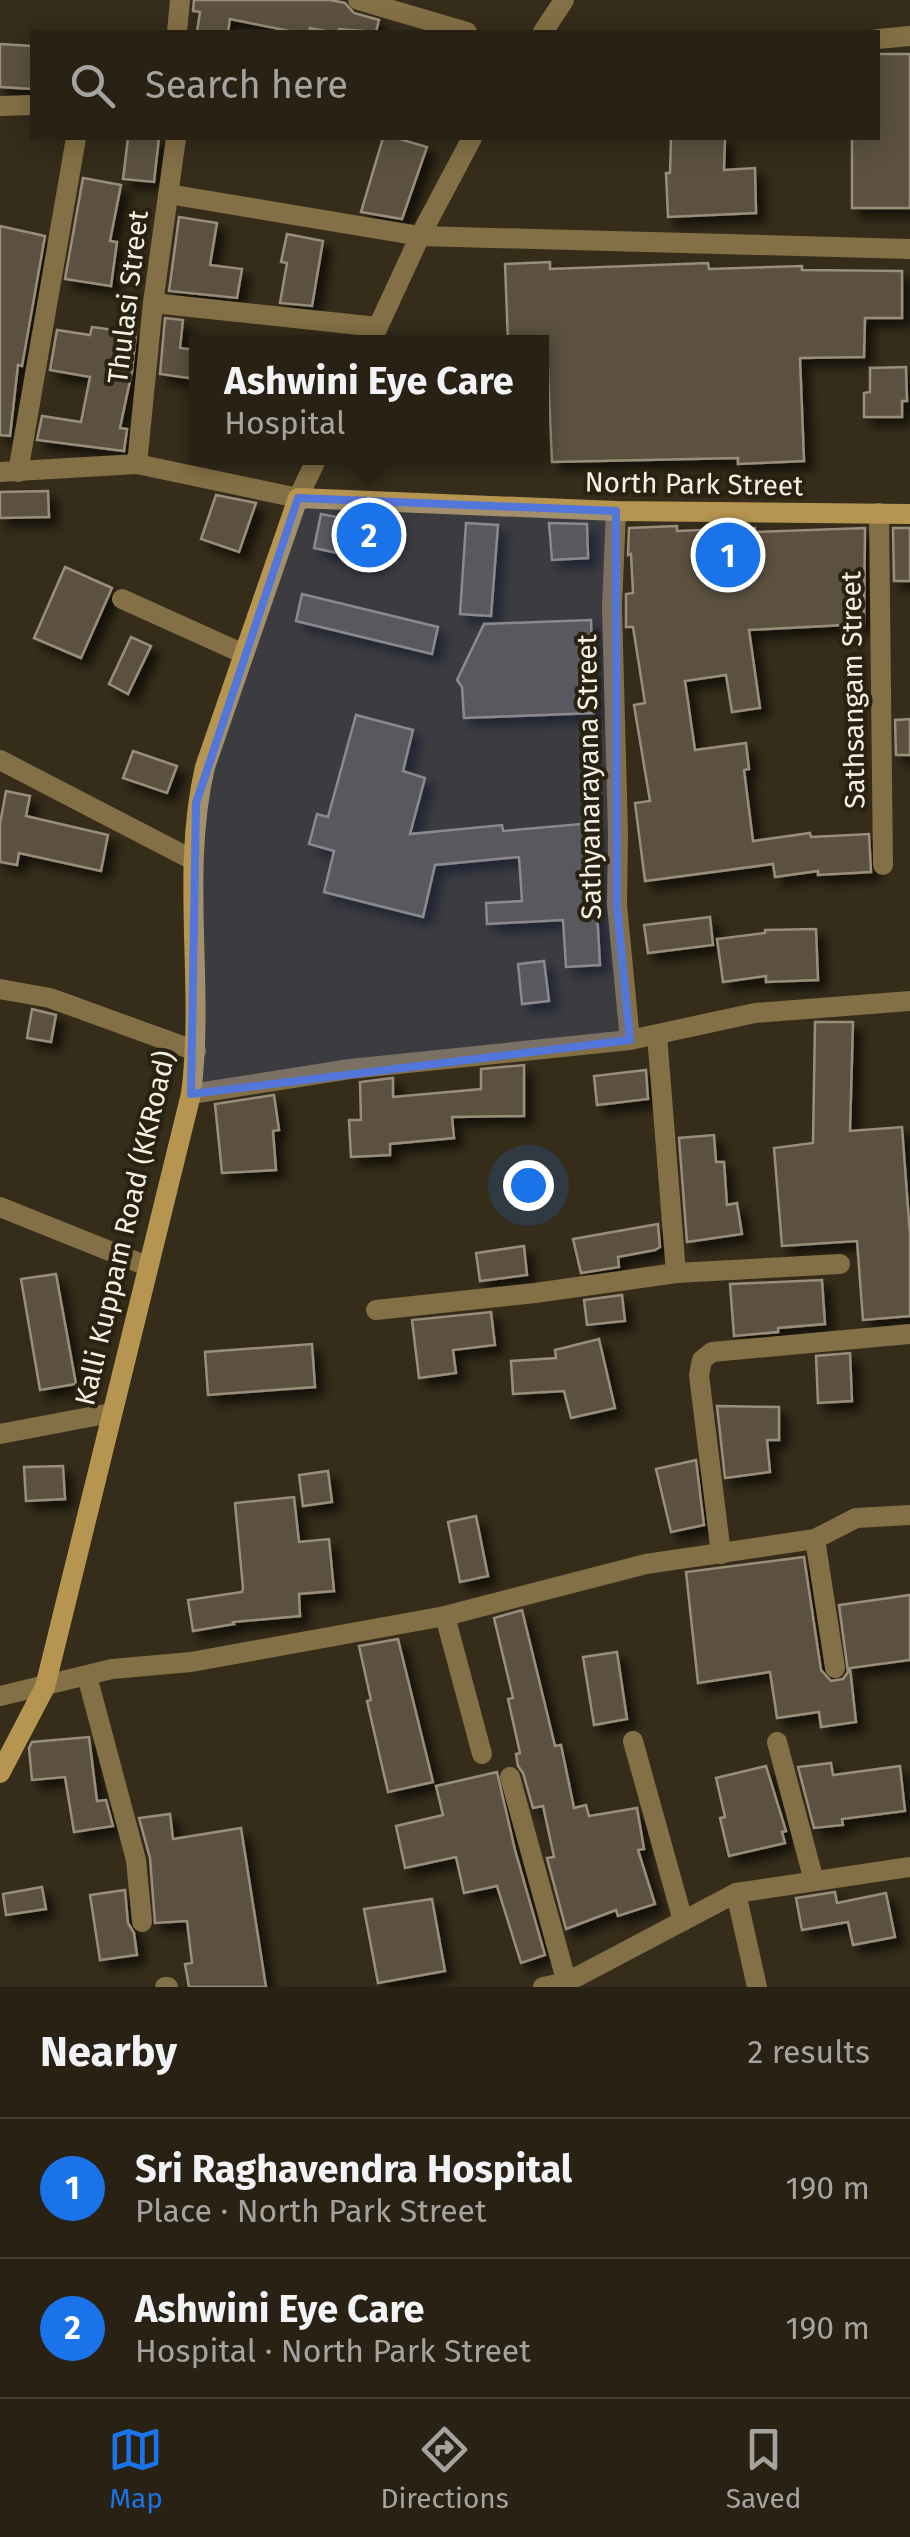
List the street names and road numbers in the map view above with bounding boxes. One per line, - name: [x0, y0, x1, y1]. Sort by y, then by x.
- street label: Thulasi Street: [101, 207, 155, 386]
- street label: North Park Street: [584, 466, 805, 502]
- street label: Sathsangam Street: [834, 570, 872, 809]
- street label: Sathyanarayana Street: [570, 633, 608, 920]
- street label: Kalli Kuppam Road (KKRoad): [68, 1048, 182, 1408]

